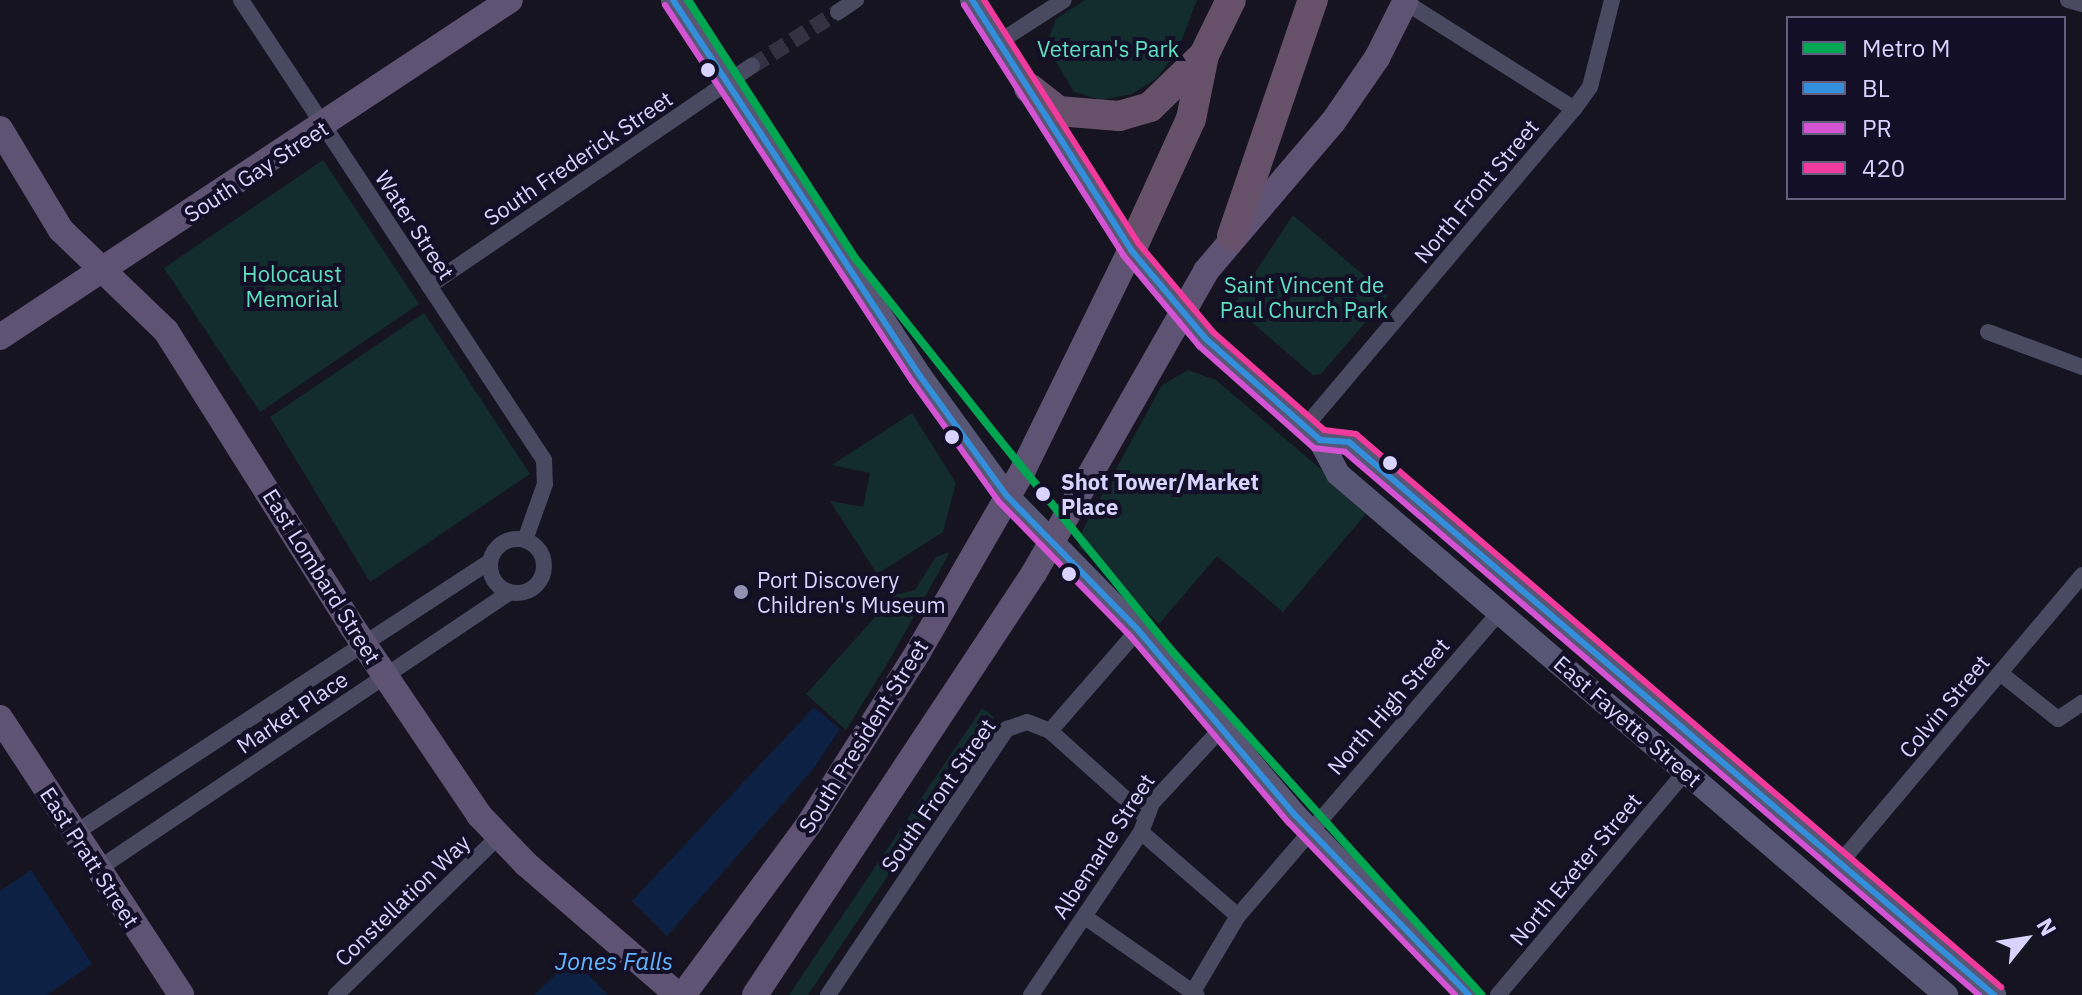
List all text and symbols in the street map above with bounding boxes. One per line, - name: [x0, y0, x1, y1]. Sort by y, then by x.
- legend: [1786, 16, 2066, 200]
- text: Metro M: [1862, 32, 1950, 64]
- park label: Veteran's Park: [1037, 36, 1179, 62]
- unlabelled marker: [700, 62, 716, 78]
- text: BL: [1862, 72, 1890, 104]
- street label: South Frederick Street: [479, 85, 677, 231]
- text: PR: [1862, 112, 1892, 144]
- street label: North Front Street: [1408, 114, 1544, 268]
- street label: South Gay Street: [179, 115, 333, 227]
- text: 420: [1862, 152, 1905, 184]
- street label: Water Street: [370, 166, 460, 284]
- park label: Holocaust Memorial: [242, 260, 342, 312]
- park label: Saint Vincent de Paul Church Park: [1220, 271, 1388, 322]
- unlabelled marker: [944, 429, 960, 445]
- unlabelled marker: [1382, 455, 1398, 471]
- place label: Shot Tower/Market Place: [1061, 468, 1259, 520]
- marker: Shot Tower/Market Place: [1032, 483, 1054, 505]
- street label: East Lombard Street: [258, 484, 386, 668]
- place label: Port Discovery Children's Museum: [757, 566, 946, 618]
- unlabelled marker: [1061, 566, 1077, 582]
- marker: Port Discovery Children's Museum: [732, 583, 750, 601]
- street label: North High Street: [1322, 632, 1454, 780]
- street label: South President Street: [793, 634, 933, 838]
- street label: Colvin Street: [1893, 649, 1995, 763]
- street label: East Fayette Street: [1549, 650, 1707, 792]
- street label: Market Place: [232, 665, 352, 759]
- street label: South Front Street: [875, 713, 1001, 877]
- street label: Albemarle Street: [1046, 769, 1160, 923]
- street label: East Pratt Street: [35, 782, 145, 932]
- street label: North Exeter Street: [1504, 788, 1646, 950]
- street label: Constellation Way: [329, 829, 475, 971]
- north arrow: [1986, 899, 2066, 979]
- text: N: [2031, 913, 2064, 941]
- water label: Jones Falls: [555, 948, 673, 976]

